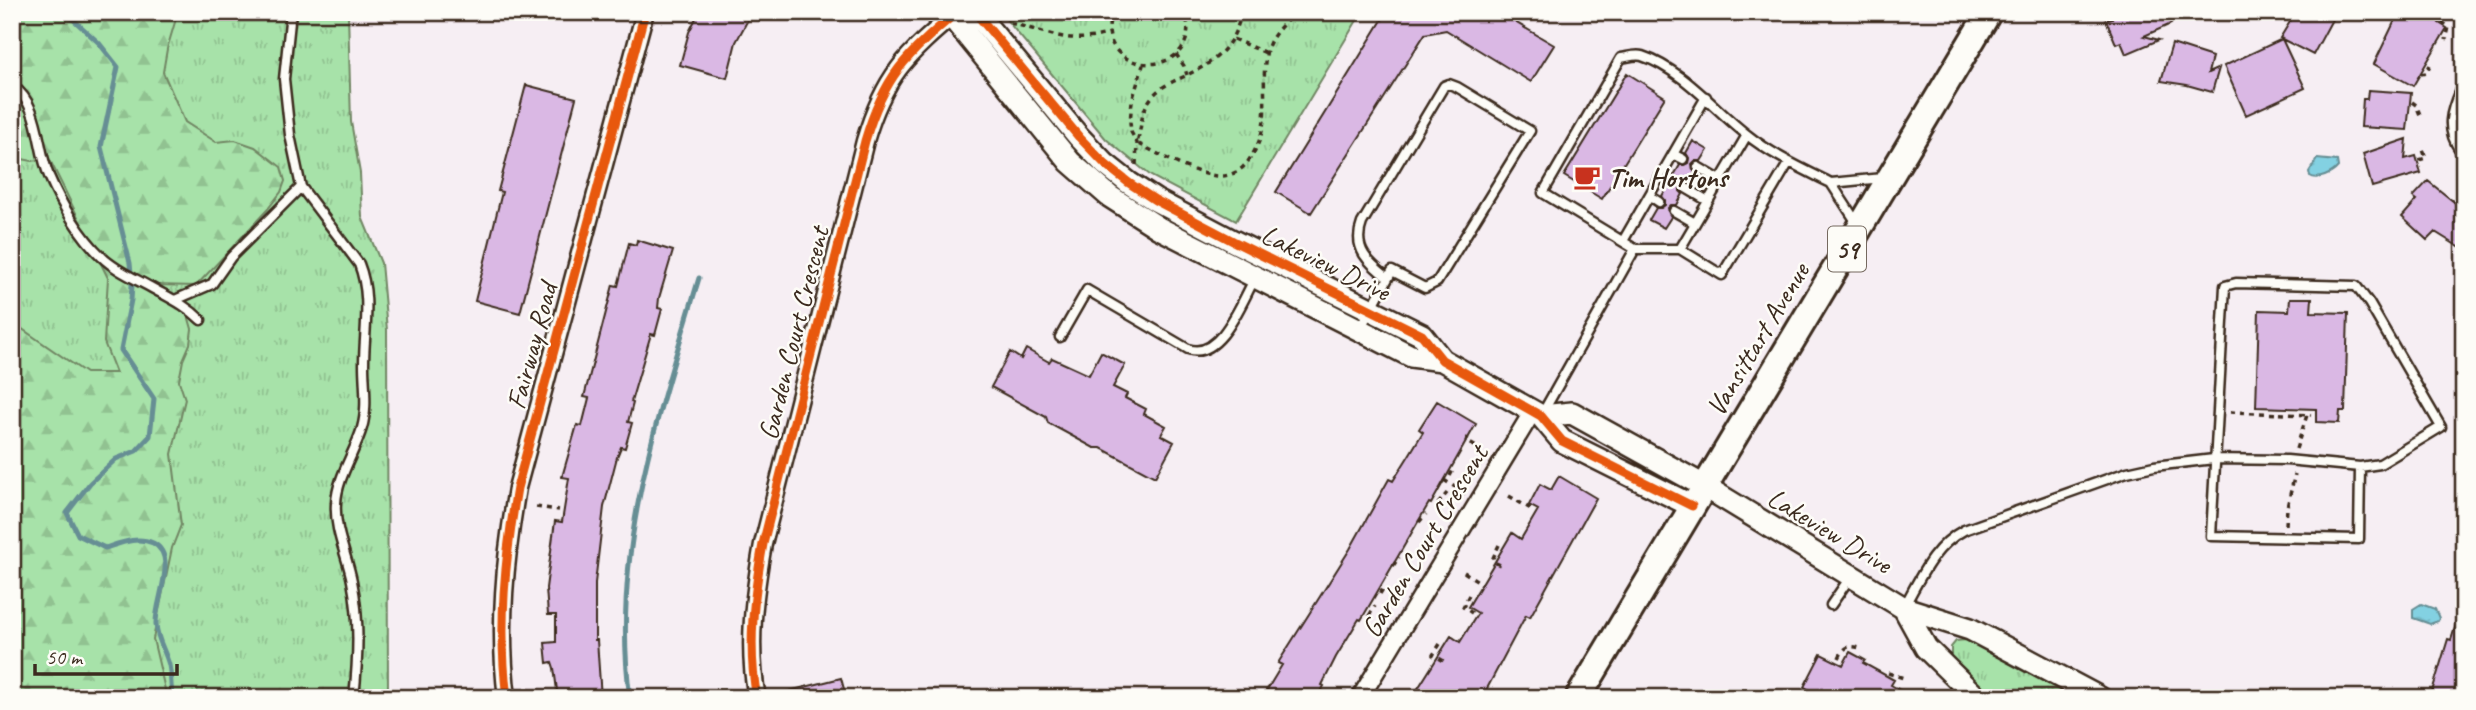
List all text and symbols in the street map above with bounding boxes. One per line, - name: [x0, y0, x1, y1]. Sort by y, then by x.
- place label: Tim Hortons: [1608, 160, 1731, 195]
- cafe icon: Tim Hortons: [1572, 162, 1602, 192]
- street label: Lakeview Drive: [1256, 216, 1397, 309]
- street label: Garden Court Crescent: [750, 220, 837, 443]
- road number: 59: [1828, 226, 1866, 272]
- street label: Vansittart Avenue: [1698, 255, 1818, 422]
- street label: Fairway Road: [498, 276, 566, 413]
- street label: Garden Court Crescent: [1353, 436, 1497, 644]
- street label: Lakeview Drive: [1761, 480, 1900, 582]
- scale bar: [35, 633, 177, 677]
- text: 50 m: [46, 644, 84, 670]

